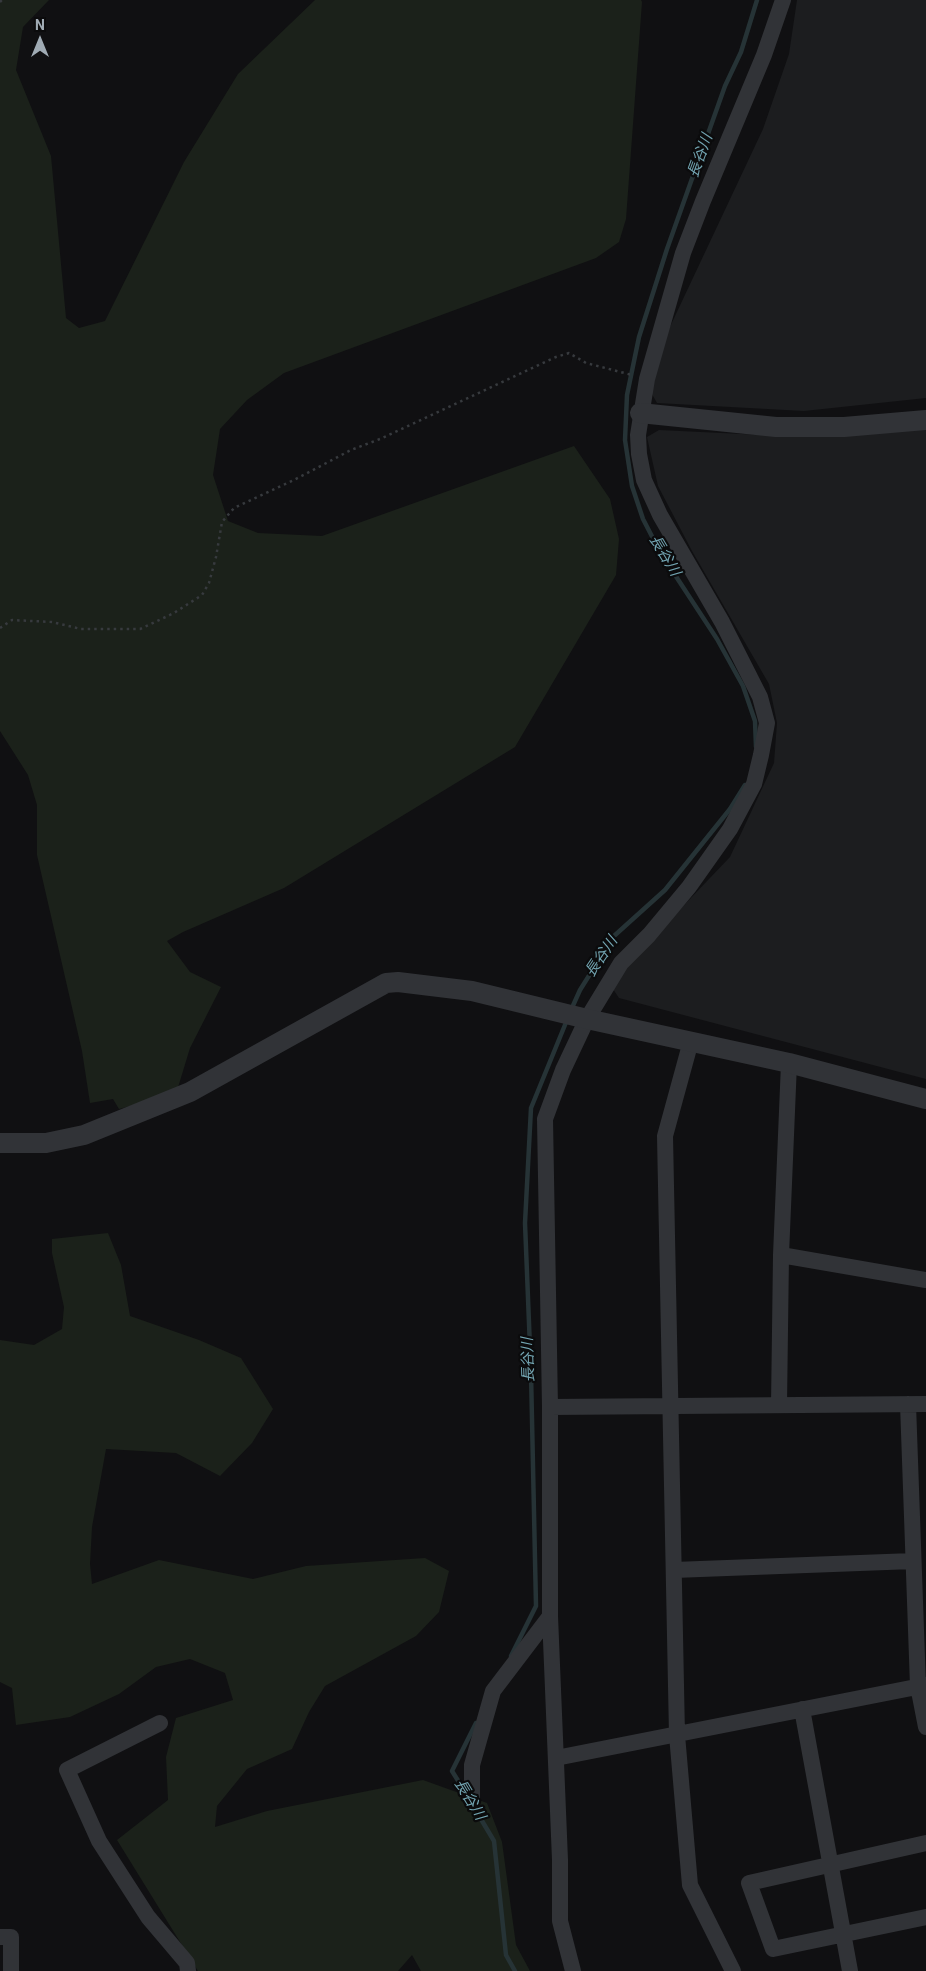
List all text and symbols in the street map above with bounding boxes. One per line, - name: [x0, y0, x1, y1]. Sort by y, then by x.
- north arrow: [15, 15, 65, 65]
- text: N: [35, 17, 45, 33]
- water label: 長谷川: [685, 132, 717, 180]
- water label: 長谷川: [645, 532, 683, 580]
- water label: 長谷川: [582, 933, 622, 981]
- water label: 長谷川: [519, 1337, 539, 1383]
- water label: 長谷川: [450, 1776, 488, 1824]

